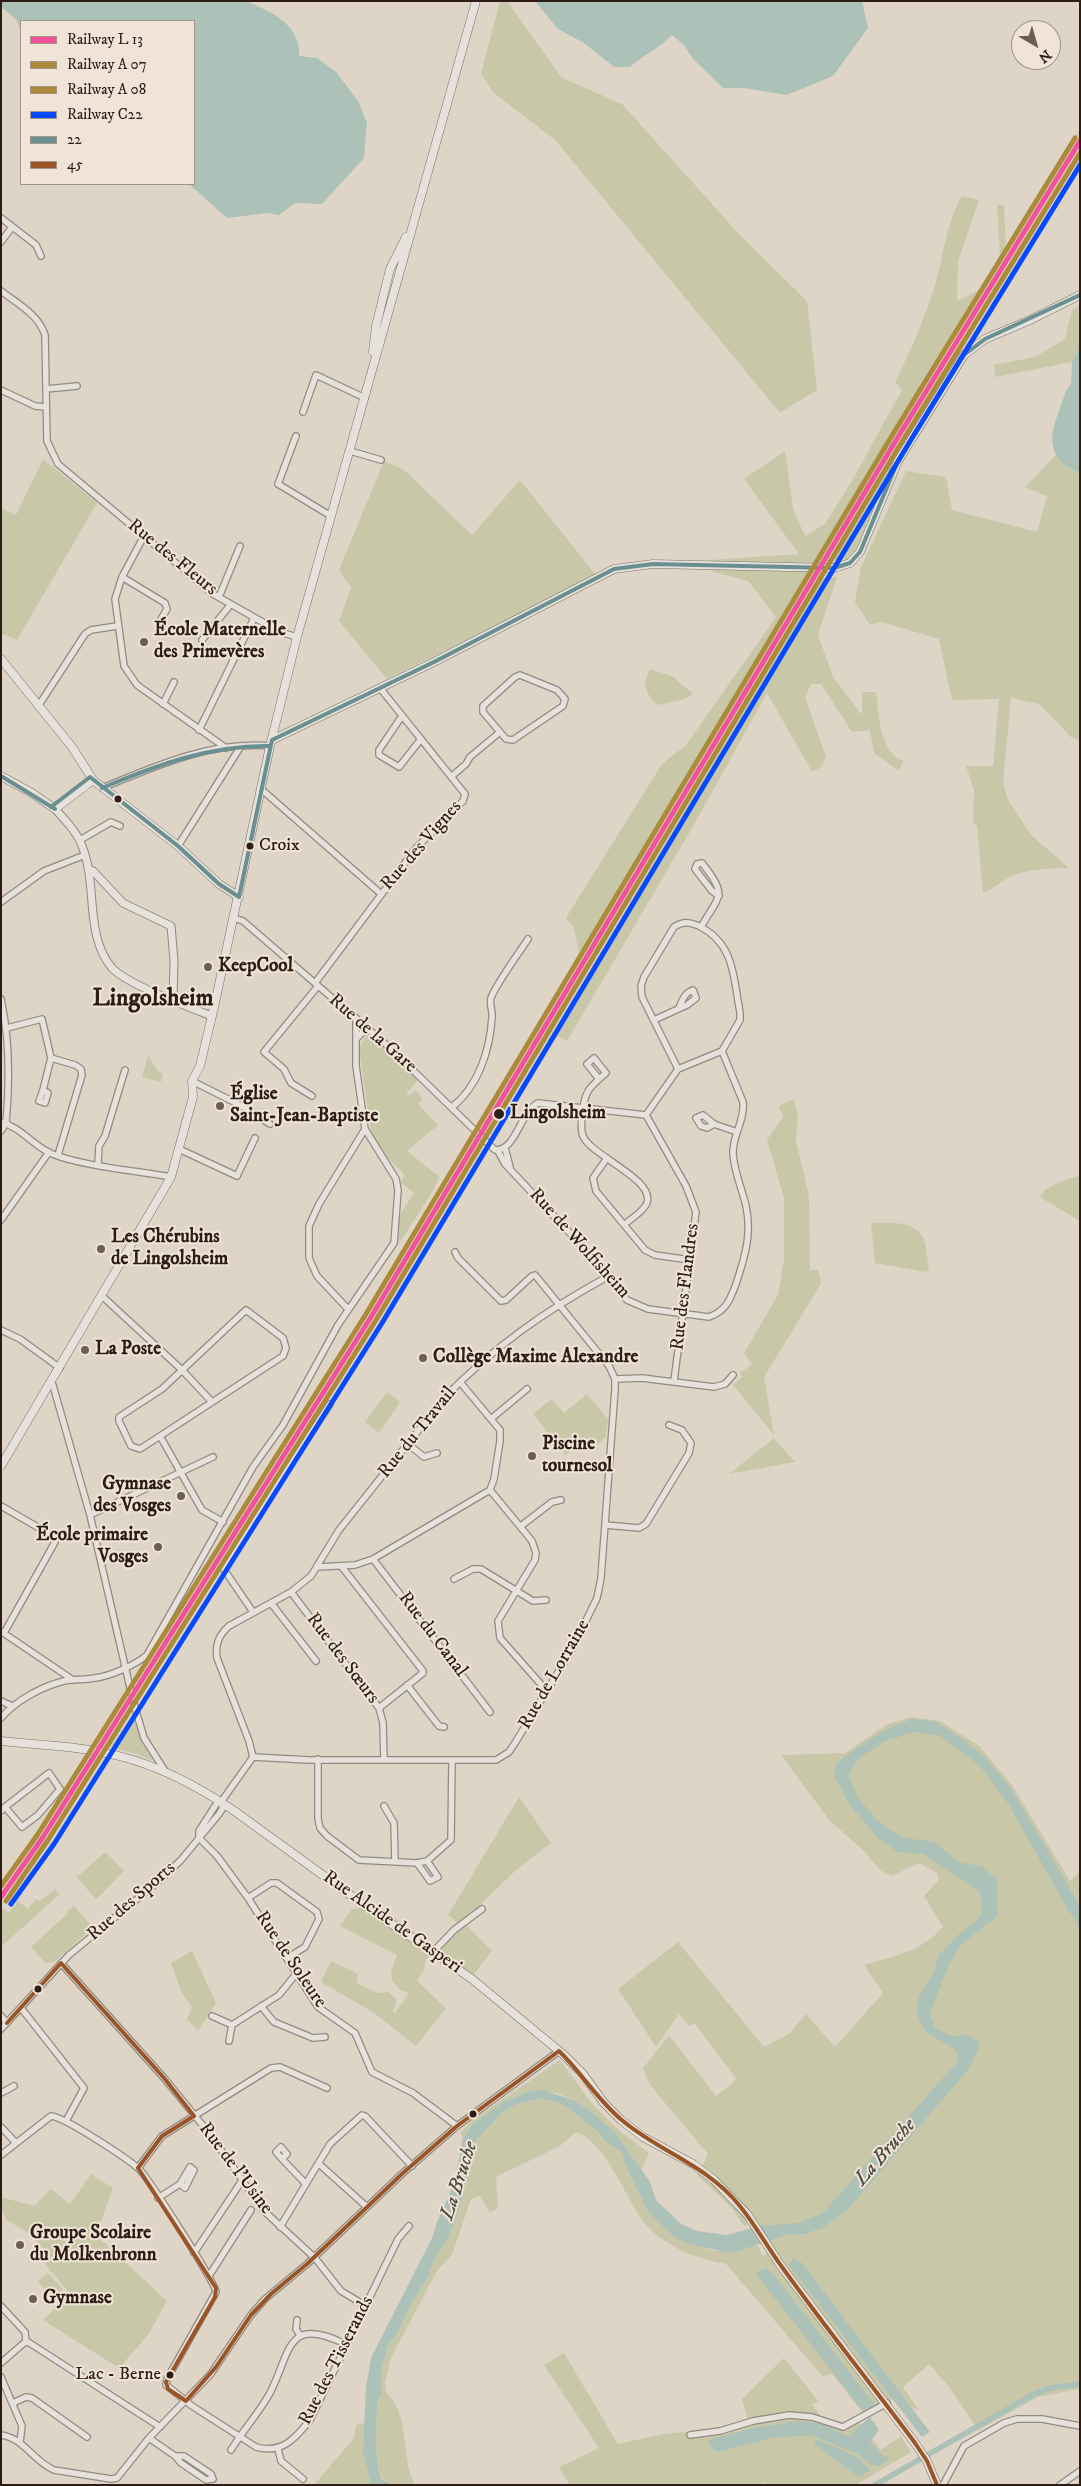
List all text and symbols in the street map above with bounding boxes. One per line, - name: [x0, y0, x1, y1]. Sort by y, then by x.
- legend: [20, 20, 195, 185]
- north arrow: [1011, 20, 1061, 70]
- text: Railway L 13: [67, 30, 143, 49]
- text: N: [1035, 45, 1055, 67]
- text: Railway A 07: [67, 55, 147, 74]
- text: Railway A 08: [67, 80, 146, 99]
- text: Railway C22: [67, 105, 143, 124]
- text: 22: [67, 130, 82, 149]
- text: 45: [67, 155, 83, 174]
- street label: Rue des Fleurs: [122, 515, 222, 601]
- place label: École Maternelle des Primevères: [154, 620, 286, 664]
- marker: École Maternelle des Primevères: [138, 636, 150, 648]
- unlabelled marker: [113, 794, 123, 804]
- street label: Rue des Vignes: [377, 796, 467, 896]
- place label: Croix: [259, 835, 300, 857]
- marker: Croix: [245, 841, 255, 851]
- place label: KeepCool: [218, 956, 293, 978]
- marker: KeepCool: [202, 961, 214, 973]
- district label: Lingolsheim: [92, 986, 214, 1014]
- street label: Rue de la Gare: [323, 990, 421, 1078]
- place label: Église Saint-Jean-Baptiste: [230, 1084, 378, 1128]
- marker: Église Saint-Jean-Baptiste: [214, 1100, 226, 1112]
- place label: Lingolsheim: [510, 1103, 606, 1125]
- marker: Lingolsheim: [492, 1107, 506, 1121]
- street label: Rue de Wolfisheim: [524, 1184, 634, 1304]
- street label: Rue des Flandres: [667, 1222, 705, 1352]
- place label: Les Chérubins de Lingolsheim: [111, 1227, 228, 1271]
- marker: Les Chérubins de Lingolsheim: [95, 1243, 107, 1255]
- place label: La Poste: [95, 1339, 161, 1361]
- marker: La Poste: [79, 1344, 91, 1356]
- place label: Collège Maxime Alexandre: [433, 1347, 638, 1369]
- marker: Collège Maxime Alexandre: [417, 1352, 429, 1364]
- street label: Rue du Travail: [374, 1383, 462, 1483]
- place label: Piscine tournesol: [542, 1434, 613, 1478]
- marker: Piscine tournesol: [526, 1450, 538, 1462]
- place label: Gymnase des Vosges: [93, 1474, 171, 1518]
- marker: Gymnase des Vosges: [175, 1490, 187, 1502]
- place label: École primaire Vosges: [36, 1525, 148, 1569]
- marker: École primaire Vosges: [152, 1541, 164, 1553]
- street label: Rue du Canal: [393, 1588, 471, 1682]
- street label: Rue des Sœurs: [300, 1609, 384, 1709]
- street label: Rue de Lorraine: [514, 1616, 596, 1734]
- street label: Rue des Sports: [83, 1857, 181, 1947]
- street label: Rue Alcide de Gasperi: [318, 1866, 466, 1980]
- street label: Rue de Soleure: [249, 1907, 331, 2013]
- unlabelled marker: [33, 1984, 43, 1994]
- unlabelled marker: [468, 2109, 478, 2119]
- water label: La Bruche: [850, 2115, 922, 2191]
- street label: Rue de l'Usine: [193, 2119, 277, 2219]
- water label: La Bruche: [436, 2139, 484, 2223]
- place label: Groupe Scolaire du Molkenbronn: [30, 2223, 157, 2267]
- marker: Groupe Scolaire du Molkenbronn: [14, 2239, 26, 2251]
- place label: Gymnase: [43, 2288, 112, 2310]
- marker: Gymnase: [27, 2293, 39, 2305]
- street label: Rue des Tisserands: [295, 2293, 379, 2429]
- place label: Lac - Berne: [75, 2364, 161, 2386]
- marker: Lac - Berne: [165, 2370, 175, 2380]

